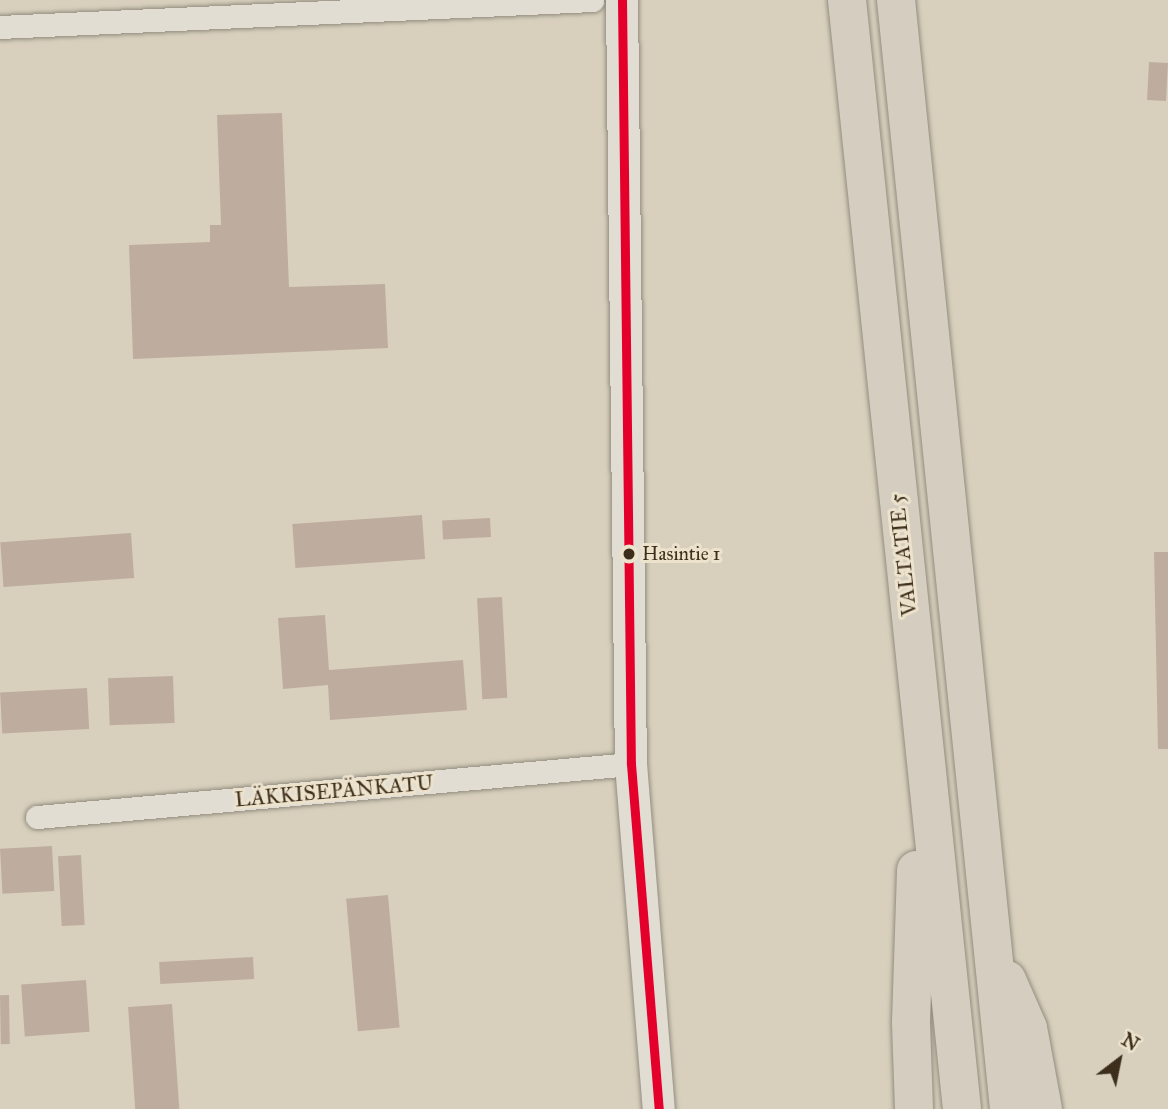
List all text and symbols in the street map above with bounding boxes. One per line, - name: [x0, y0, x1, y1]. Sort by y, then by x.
- street label: VALTATIE 5: [884, 493, 922, 617]
- place label: Hasintie 1: [642, 543, 720, 565]
- marker: Hasintie 1: [622, 547, 636, 561]
- street label: LÄKKISEPÄNKATU: [234, 770, 434, 812]
- north arrow: [1084, 1025, 1154, 1095]
- text: N: [1117, 1028, 1143, 1056]

